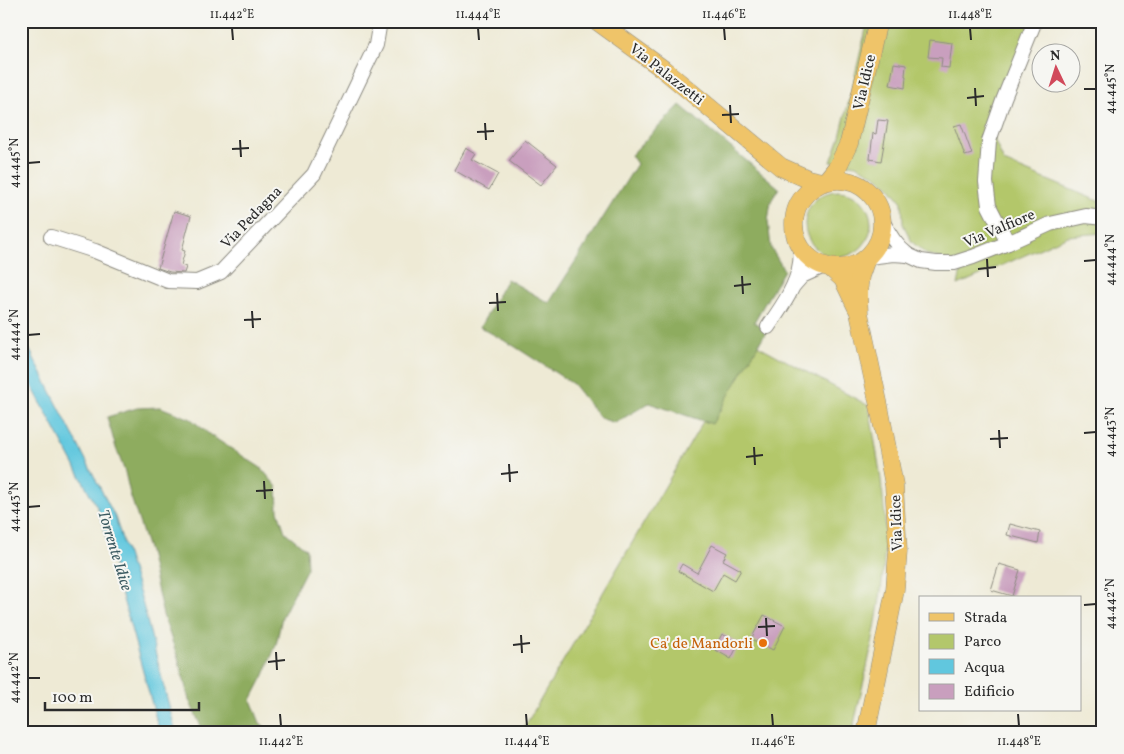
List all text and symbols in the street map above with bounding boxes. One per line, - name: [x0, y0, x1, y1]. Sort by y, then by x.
- text: 11.442°E: [210, 7, 254, 23]
- text: 11.444°E: [456, 7, 500, 23]
- text: 11.446°E: [702, 7, 746, 23]
- text: 11.448°E: [948, 7, 992, 23]
- street label: Via Palazzetti: [624, 39, 708, 111]
- north arrow: [1032, 42, 1082, 92]
- text: N: [1049, 47, 1061, 66]
- street label: Via Idice: [849, 52, 882, 112]
- text: 44.445°N: [1103, 64, 1119, 114]
- text: 44.445°N: [7, 138, 23, 188]
- street label: Via Pedagna: [217, 182, 287, 254]
- street label: Via Valfiore: [961, 205, 1039, 254]
- text: 44.444°N: [1103, 234, 1119, 286]
- text: 44.444°N: [7, 309, 23, 361]
- text: 44.443°N: [1103, 407, 1119, 457]
- text: 44.443°N: [7, 482, 23, 532]
- street label: Via Idice: [886, 494, 909, 552]
- water label: Torrente Idice: [91, 507, 137, 594]
- text: 44.442°N: [1103, 578, 1119, 630]
- legend: [919, 596, 1082, 712]
- text: Strada: [964, 608, 1007, 629]
- text: Parco: [964, 632, 1001, 653]
- place label: Ca' de Mandorli: [650, 634, 753, 655]
- marker: Ca' de Mandorli: [757, 637, 769, 649]
- text: 44.442°N: [7, 652, 23, 704]
- text: Acqua: [964, 658, 1005, 679]
- scale bar: [45, 679, 199, 711]
- text: Edificio: [964, 682, 1015, 703]
- text: 100 m: [52, 688, 92, 709]
- text: 11.442°E: [259, 734, 303, 750]
- text: 11.444°E: [505, 734, 549, 750]
- text: 11.446°E: [751, 734, 795, 750]
- text: 11.448°E: [997, 734, 1041, 750]

